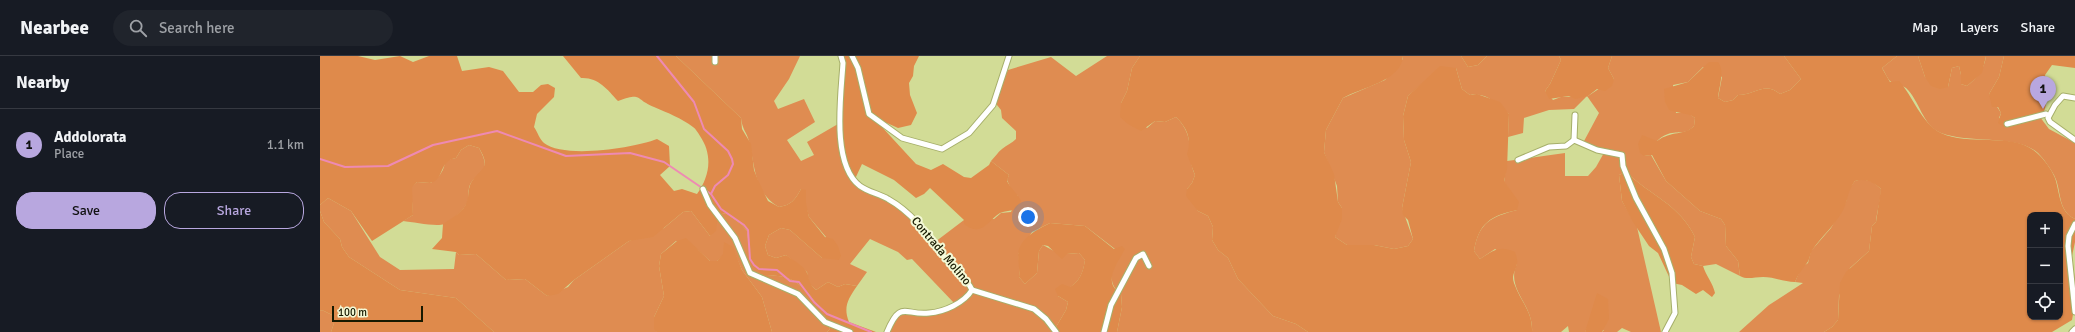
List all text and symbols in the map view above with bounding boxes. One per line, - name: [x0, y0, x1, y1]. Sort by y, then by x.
- search box: [113, 10, 393, 46]
- text: Nearbee: [20, 16, 89, 40]
- icon: search: [127, 17, 149, 39]
- text: Search here: [159, 19, 235, 37]
- text: Map: [1912, 19, 1938, 36]
- text: Layers: [1960, 19, 1999, 36]
- text: Share: [2021, 19, 2055, 36]
- text: Nearby: [16, 72, 69, 93]
- pin: 1: [2030, 76, 2056, 109]
- text: Addolorata: [54, 128, 127, 146]
- text: 1: [25, 137, 33, 153]
- text: 1.1 km: [267, 137, 304, 153]
- text: Place: [54, 146, 84, 162]
- button: Save: [16, 192, 156, 229]
- button: Share: [164, 192, 304, 229]
- your location: [1018, 207, 1038, 227]
- map controls: [2027, 212, 2063, 320]
- button: +: [2027, 212, 2063, 248]
- street label: Contrada Molino: [908, 214, 974, 288]
- button: −: [2027, 248, 2063, 284]
- button: locate: [2027, 284, 2063, 320]
- scale bar: [332, 304, 423, 323]
- text: 100 m: [338, 306, 367, 319]

